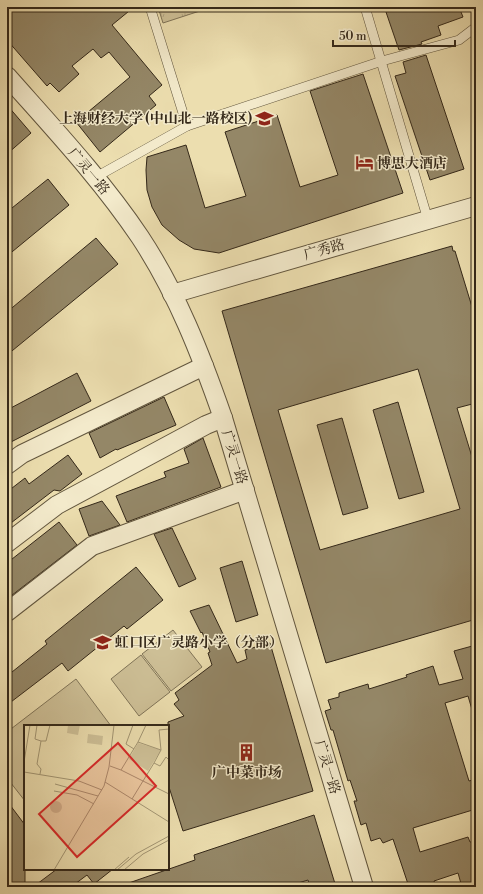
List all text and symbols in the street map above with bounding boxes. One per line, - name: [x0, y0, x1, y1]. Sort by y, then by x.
- scale bar: [333, 22, 455, 48]
- text: 50 m: [339, 29, 367, 44]
- school or university icon: 上海财经大学 (中山北一路校区): [255, 108, 275, 128]
- place label: 上海财经大学 (中山北一路校区): [59, 110, 252, 128]
- street label: 广灵一路: [63, 144, 113, 199]
- hotel icon: 博思大酒店: [354, 153, 374, 173]
- place label: 博思大酒店: [377, 155, 447, 173]
- street label: 广秀路: [302, 236, 347, 264]
- street label: 广灵一路: [217, 428, 251, 487]
- school or university icon: 虹口区广灵路小学（分部）: [92, 632, 112, 652]
- place label: 虹口区广灵路小学（分部）: [115, 634, 283, 652]
- inset map: [24, 725, 169, 870]
- street label: 广灵一路: [310, 738, 344, 797]
- building icon: 广中菜市场: [237, 742, 257, 762]
- place label: 广中菜市场: [212, 764, 282, 782]

